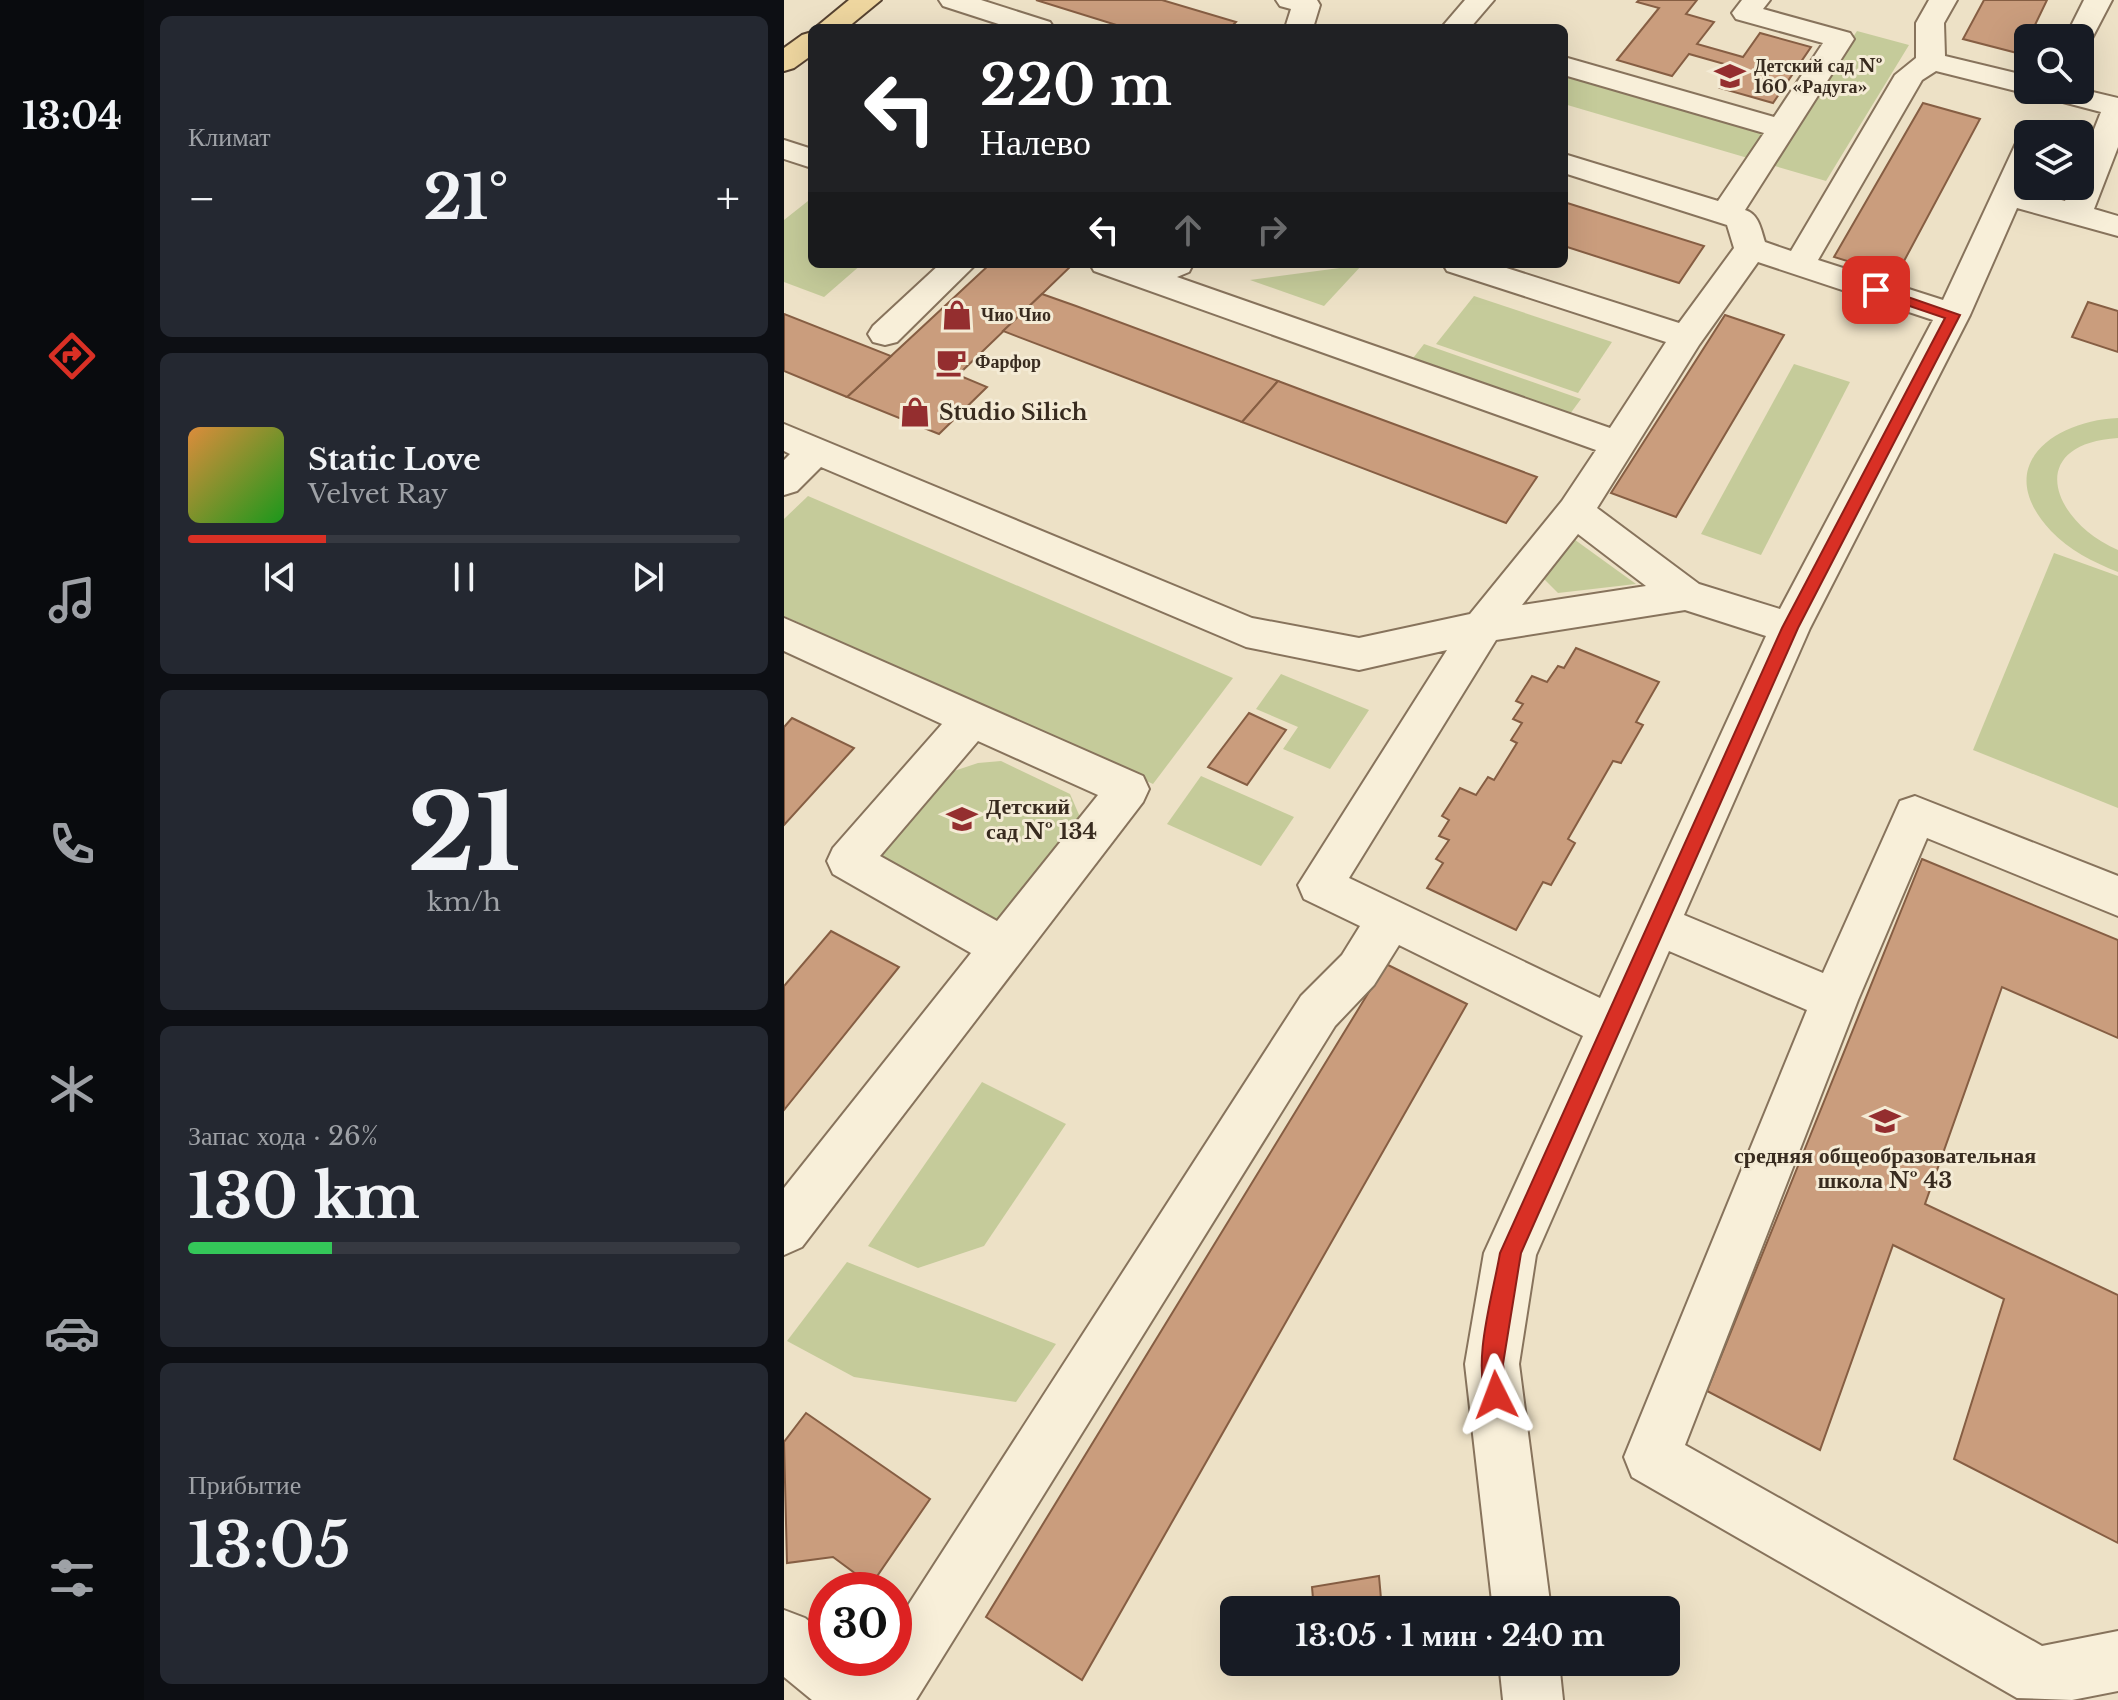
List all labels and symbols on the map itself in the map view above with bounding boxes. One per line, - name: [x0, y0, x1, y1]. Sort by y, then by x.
- place label: Детский сад № 160 «Радуга»: [1754, 55, 1883, 98]
- school or university icon: Детский сад № 160 «Радуга»: [1713, 59, 1747, 93]
- pin: [1842, 256, 1910, 324]
- shop icon: Чио Чио: [940, 298, 974, 332]
- place label: Чио Чио: [981, 304, 1051, 326]
- cafe icon: Фарфор: [934, 345, 968, 379]
- place label: Фарфор: [975, 351, 1041, 373]
- shop icon: Studio Silich: [898, 395, 932, 429]
- place label: Studio Silich: [939, 399, 1088, 426]
- place label: Детский сад № 134: [986, 793, 1097, 845]
- school or university icon: Детский сад № 134: [945, 802, 979, 836]
- school or university icon: средняя общеобразовательная школа № 43: [1868, 1104, 1902, 1138]
- place label: средняя общеобразовательная школа № 43: [1734, 1142, 2036, 1194]
- position arrow: [1454, 1353, 1538, 1437]
- speed limit sign: 30: [808, 1572, 912, 1676]

